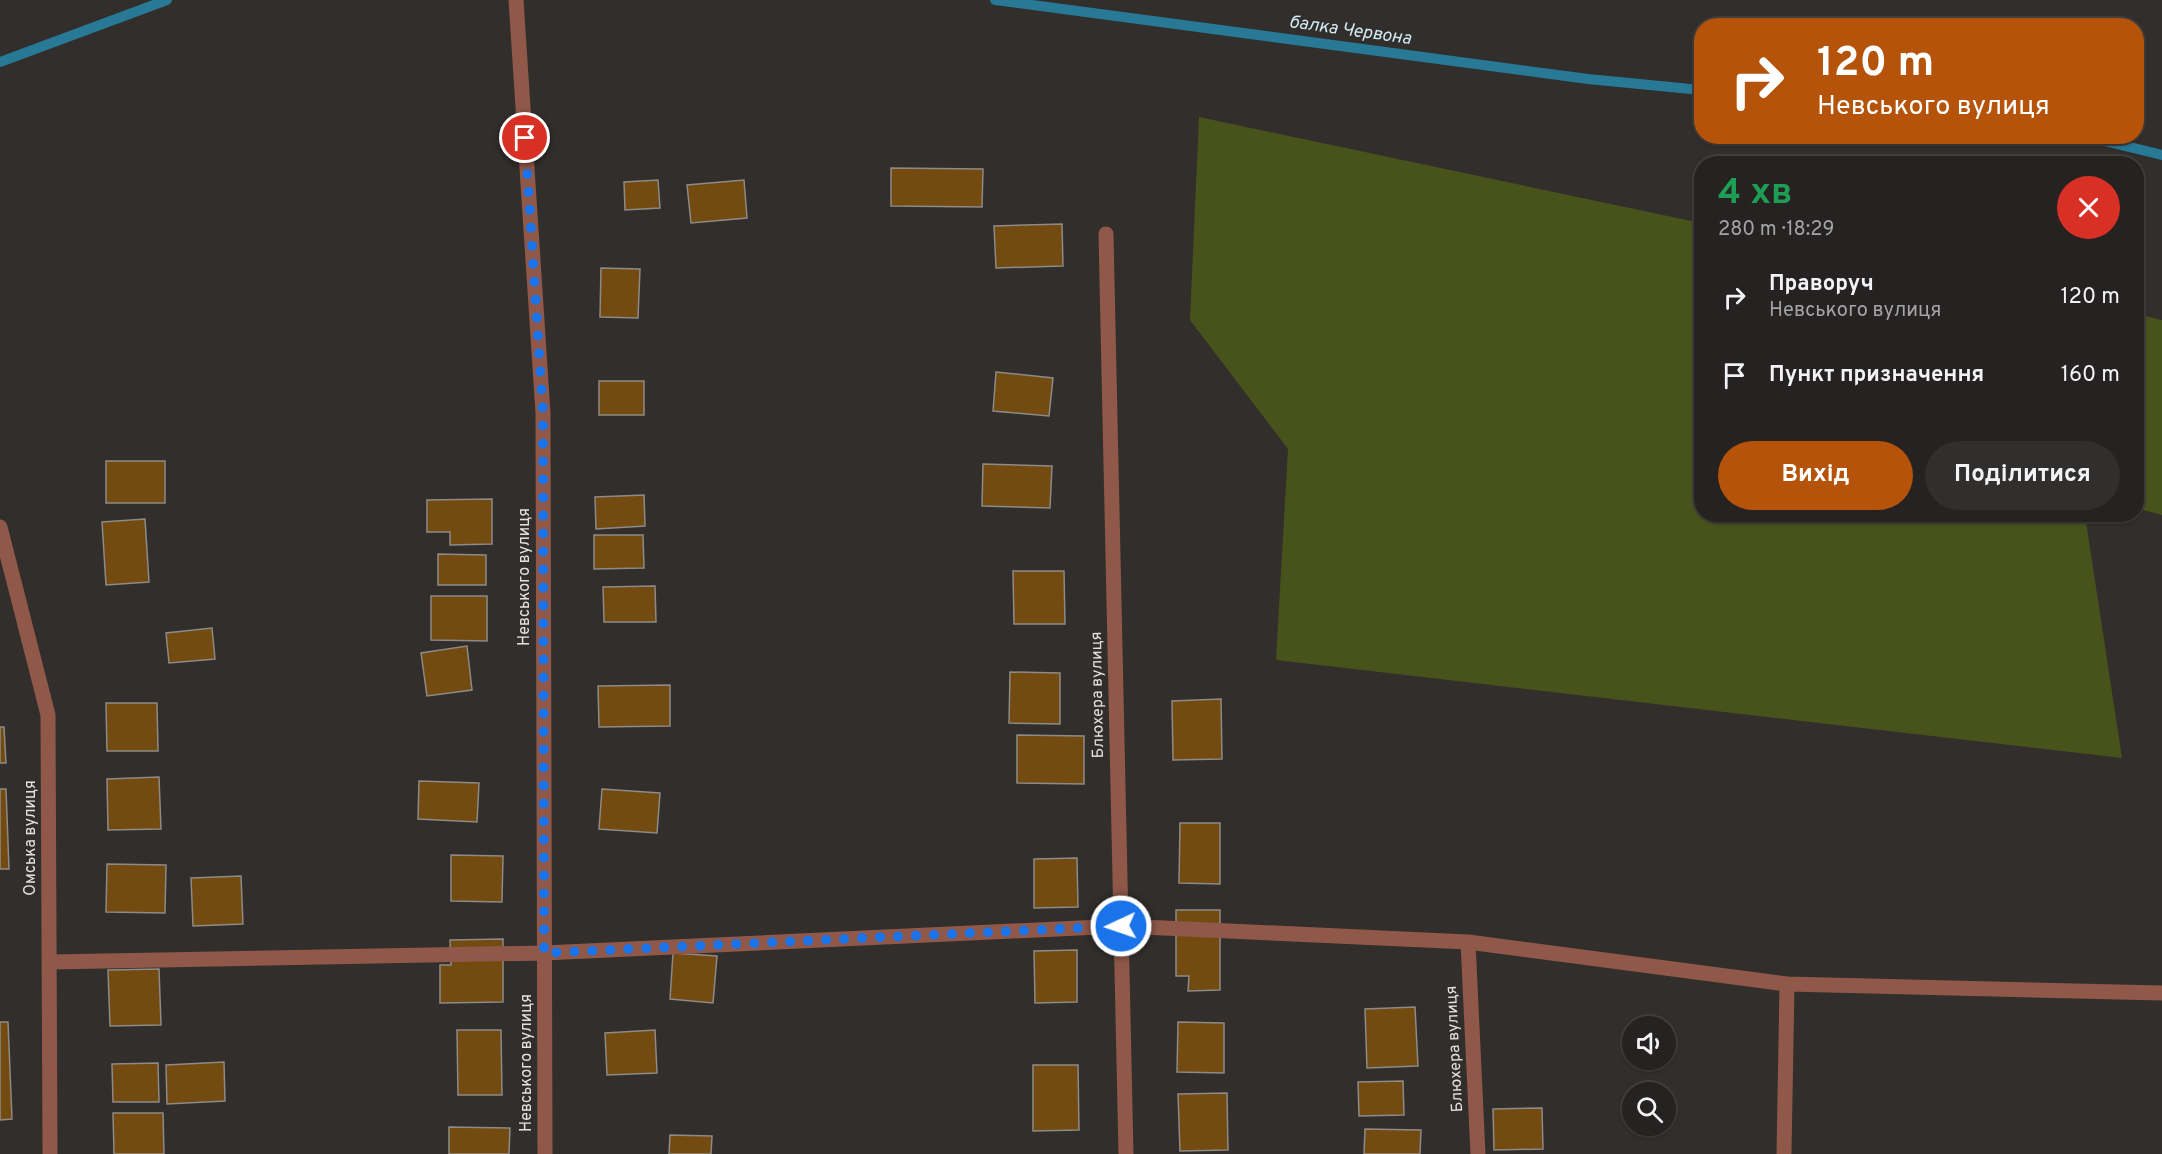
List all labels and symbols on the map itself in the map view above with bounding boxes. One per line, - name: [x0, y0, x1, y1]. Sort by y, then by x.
- water label: балка Червона: [1287, 11, 1413, 51]
- pin: [499, 112, 550, 163]
- street label: Невського вулиця: [515, 508, 535, 646]
- street label: Блюхера вулиця: [1087, 631, 1109, 759]
- street label: Омська вулиця: [21, 780, 41, 896]
- position arrow: [1089, 894, 1153, 958]
- street label: Блюхера вулиця: [1442, 985, 1468, 1113]
- street label: Невського вулиця: [517, 994, 537, 1132]

